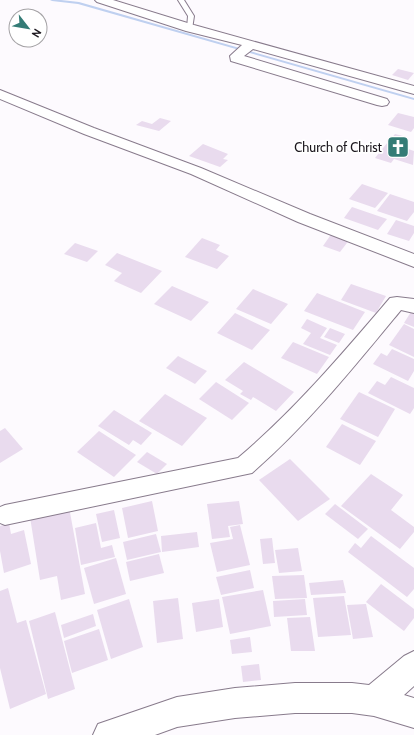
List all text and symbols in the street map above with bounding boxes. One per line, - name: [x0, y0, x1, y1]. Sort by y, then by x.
- north arrow: [8, 8, 48, 48]
- text: N: [29, 26, 45, 40]
- church icon: Church of Christ: [385, 134, 411, 160]
- place label: Church of Christ: [294, 139, 383, 155]

